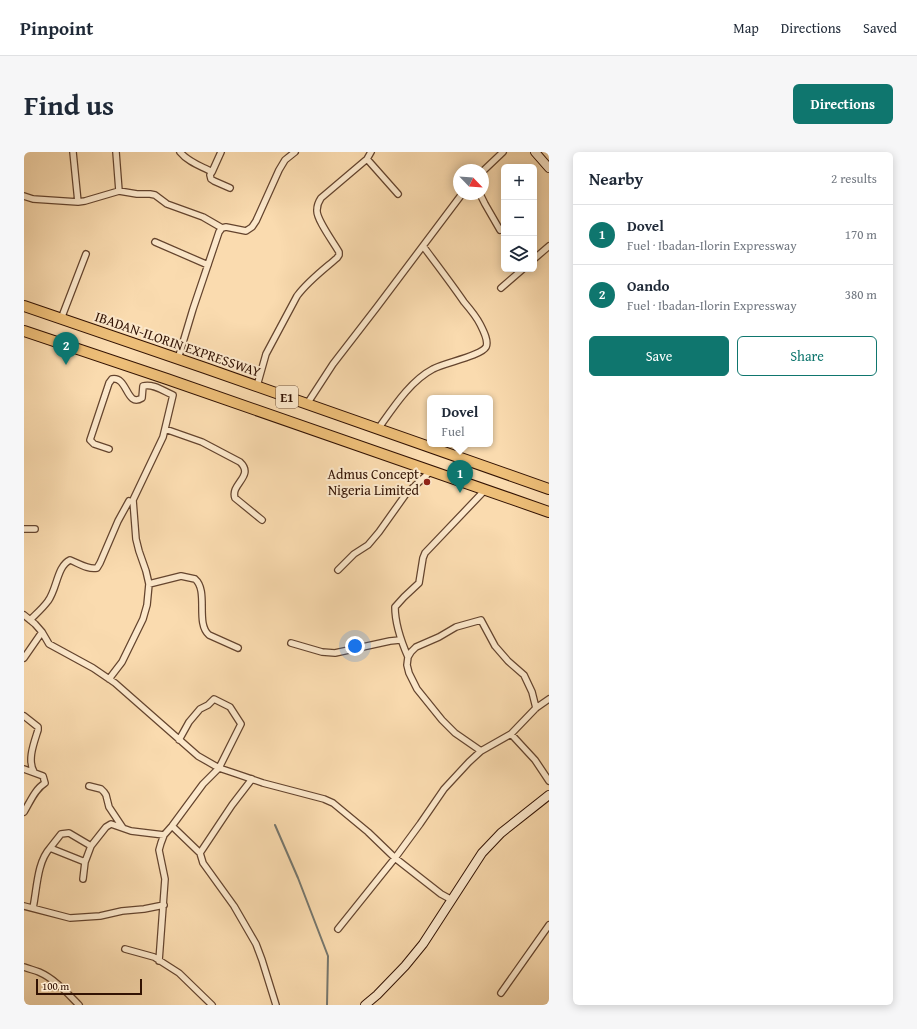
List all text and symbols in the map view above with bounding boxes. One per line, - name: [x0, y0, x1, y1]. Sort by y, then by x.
- text: Pinpoint: [20, 14, 93, 42]
- text: Map: [733, 18, 759, 38]
- text: Directions: [781, 18, 841, 38]
- text: Saved: [863, 18, 897, 38]
- text: Find us: [24, 84, 114, 125]
- button: Directions: [793, 84, 893, 124]
- north arrow: [453, 164, 489, 200]
- map controls: [501, 164, 537, 272]
- button: +: [501, 164, 537, 200]
- text: Nearby: [589, 166, 643, 191]
- text: 2 results: [831, 169, 877, 188]
- button: −: [501, 200, 537, 236]
- text: Dovel: [627, 215, 664, 236]
- text: 1: [599, 225, 605, 244]
- text: 170 m: [845, 225, 877, 244]
- button: layers: [501, 236, 537, 272]
- text: Fuel · Ibadan-Ilorin Expressway: [627, 236, 797, 255]
- text: Oando: [627, 275, 670, 296]
- text: 2: [599, 285, 605, 304]
- text: 380 m: [845, 285, 877, 304]
- text: Fuel · Ibadan-Ilorin Expressway: [627, 296, 797, 315]
- street label: IBADAN-ILORIN EXPRESSWAY: [92, 306, 264, 382]
- pin: 2: [53, 332, 79, 365]
- button: Save: [589, 336, 729, 376]
- button: Share: [737, 336, 877, 376]
- road number: E1: [276, 386, 298, 408]
- popup: [427, 395, 493, 447]
- text: Dovel: [442, 401, 478, 422]
- text: Fuel: [442, 422, 465, 441]
- pin: 1: [447, 460, 473, 493]
- place label: Admus Concept Nigeria Limited: [328, 464, 420, 500]
- marker: Admus Concept Nigeria Limited: [422, 477, 432, 487]
- your location: [345, 636, 365, 656]
- scale bar: [36, 977, 142, 996]
- text: 100 m: [42, 978, 69, 994]

